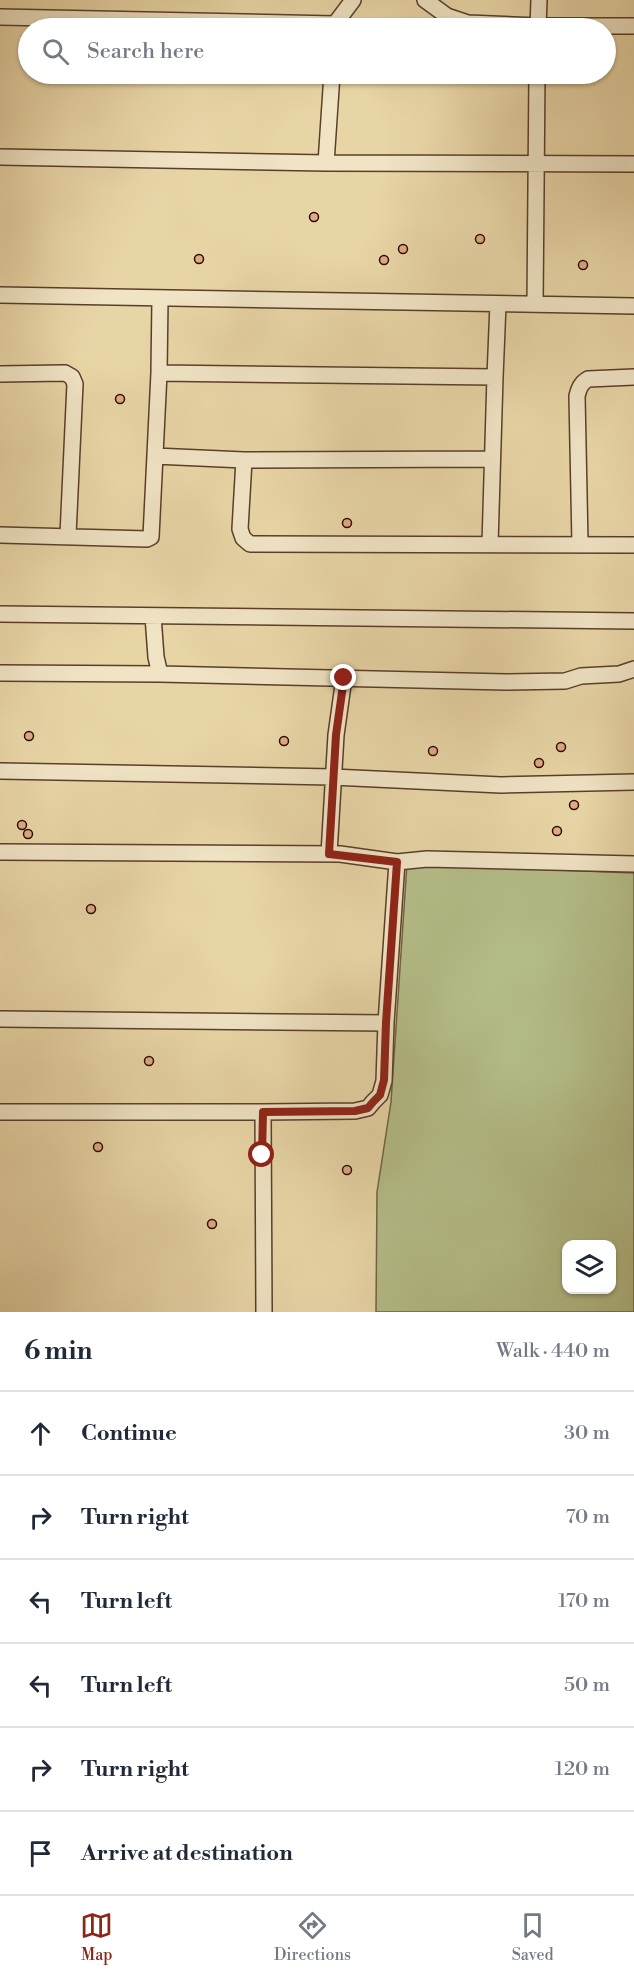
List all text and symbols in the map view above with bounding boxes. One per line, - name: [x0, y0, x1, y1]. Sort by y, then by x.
- search box: [18, 18, 616, 84]
- icon: search: [39, 35, 72, 68]
- text: Search here: [87, 38, 204, 65]
- route end: [330, 664, 356, 690]
- route start: [248, 1141, 274, 1167]
- map controls: [562, 1240, 616, 1294]
- button: layers: [562, 1240, 616, 1294]
- text: 6 min: [24, 1335, 92, 1367]
- text: Walk · 440 m: [496, 1339, 610, 1364]
- icon: ahead: [24, 1417, 57, 1450]
- text: Continue: [81, 1420, 177, 1447]
- text: 30 m: [564, 1421, 610, 1446]
- icon: right: [24, 1501, 57, 1534]
- text: Turn right: [81, 1504, 189, 1531]
- text: 70 m: [566, 1505, 610, 1530]
- icon: left: [24, 1585, 57, 1618]
- text: Turn left: [81, 1588, 172, 1615]
- text: 170 m: [558, 1589, 610, 1614]
- icon: left: [24, 1669, 57, 1702]
- text: Turn left: [81, 1672, 172, 1699]
- text: 50 m: [564, 1673, 610, 1698]
- icon: right: [24, 1753, 57, 1786]
- text: Turn right: [81, 1756, 189, 1783]
- text: 120 m: [555, 1757, 610, 1782]
- icon: arrive: [24, 1837, 57, 1870]
- text: Arrive at destination: [81, 1840, 293, 1867]
- tab: Map: [80, 1909, 113, 1965]
- tab: Directions: [274, 1909, 351, 1965]
- tab: Saved: [512, 1909, 554, 1965]

